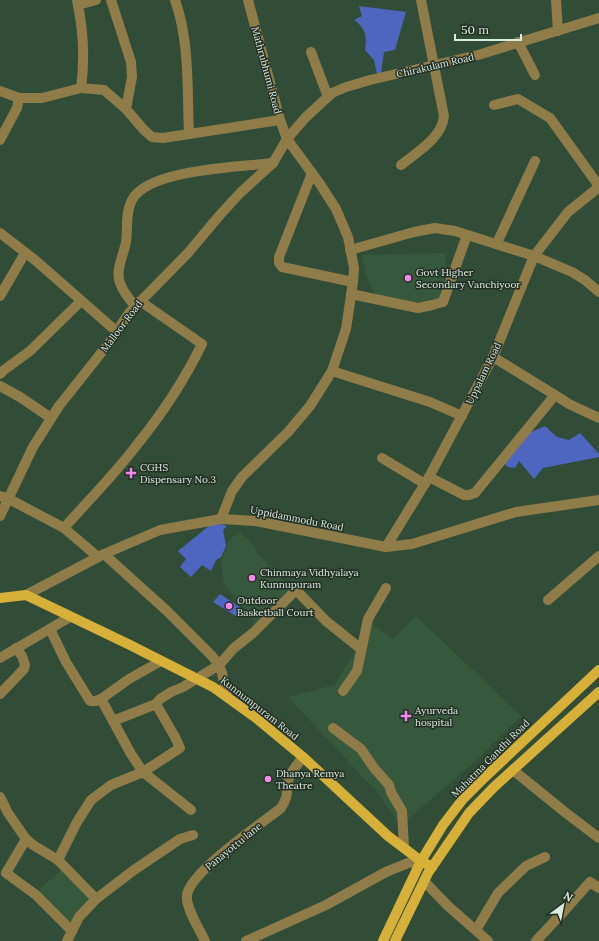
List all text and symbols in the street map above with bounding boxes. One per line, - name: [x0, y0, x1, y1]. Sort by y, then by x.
- scale bar: [455, 16, 521, 42]
- text: 50 m: [461, 22, 489, 37]
- street label: Mathrubhumi Road: [249, 25, 284, 115]
- street label: Chirakulam Road: [395, 50, 475, 81]
- place label: Govt Higher Secondary Vanchiyoor: [416, 266, 521, 291]
- marker: Govt Higher Secondary Vanchiyoor: [403, 273, 413, 283]
- street label: Malloor Road: [98, 298, 145, 355]
- street label: Uppalam Road: [463, 340, 504, 406]
- place label: CGHS Dispensary No.3: [140, 461, 216, 486]
- marker: CGHS Dispensary No.3: [125, 467, 137, 479]
- street label: Uppidammodu Road: [249, 503, 345, 534]
- place label: Chinmaya Vidhyalaya Kunnupuram: [260, 566, 359, 591]
- marker: Chinmaya Vidhyalaya Kunnupuram: [247, 573, 257, 583]
- place label: Outdoor Basketball Court: [237, 594, 314, 619]
- marker: Outdoor Basketball Court: [224, 601, 234, 611]
- street label: Kunnumpuram Road: [218, 674, 301, 743]
- place label: Ayurveda hospital: [414, 704, 458, 729]
- marker: Ayurveda hospital: [400, 710, 412, 722]
- street label: Mahatma Gandhi Road: [448, 716, 532, 800]
- place label: Dhanya Remya Theatre: [276, 767, 345, 792]
- marker: Dhanya Remya Theatre: [263, 774, 273, 784]
- street label: Panayottu lane: [202, 819, 265, 873]
- north arrow: [543, 885, 583, 925]
- text: N: [561, 888, 576, 905]

